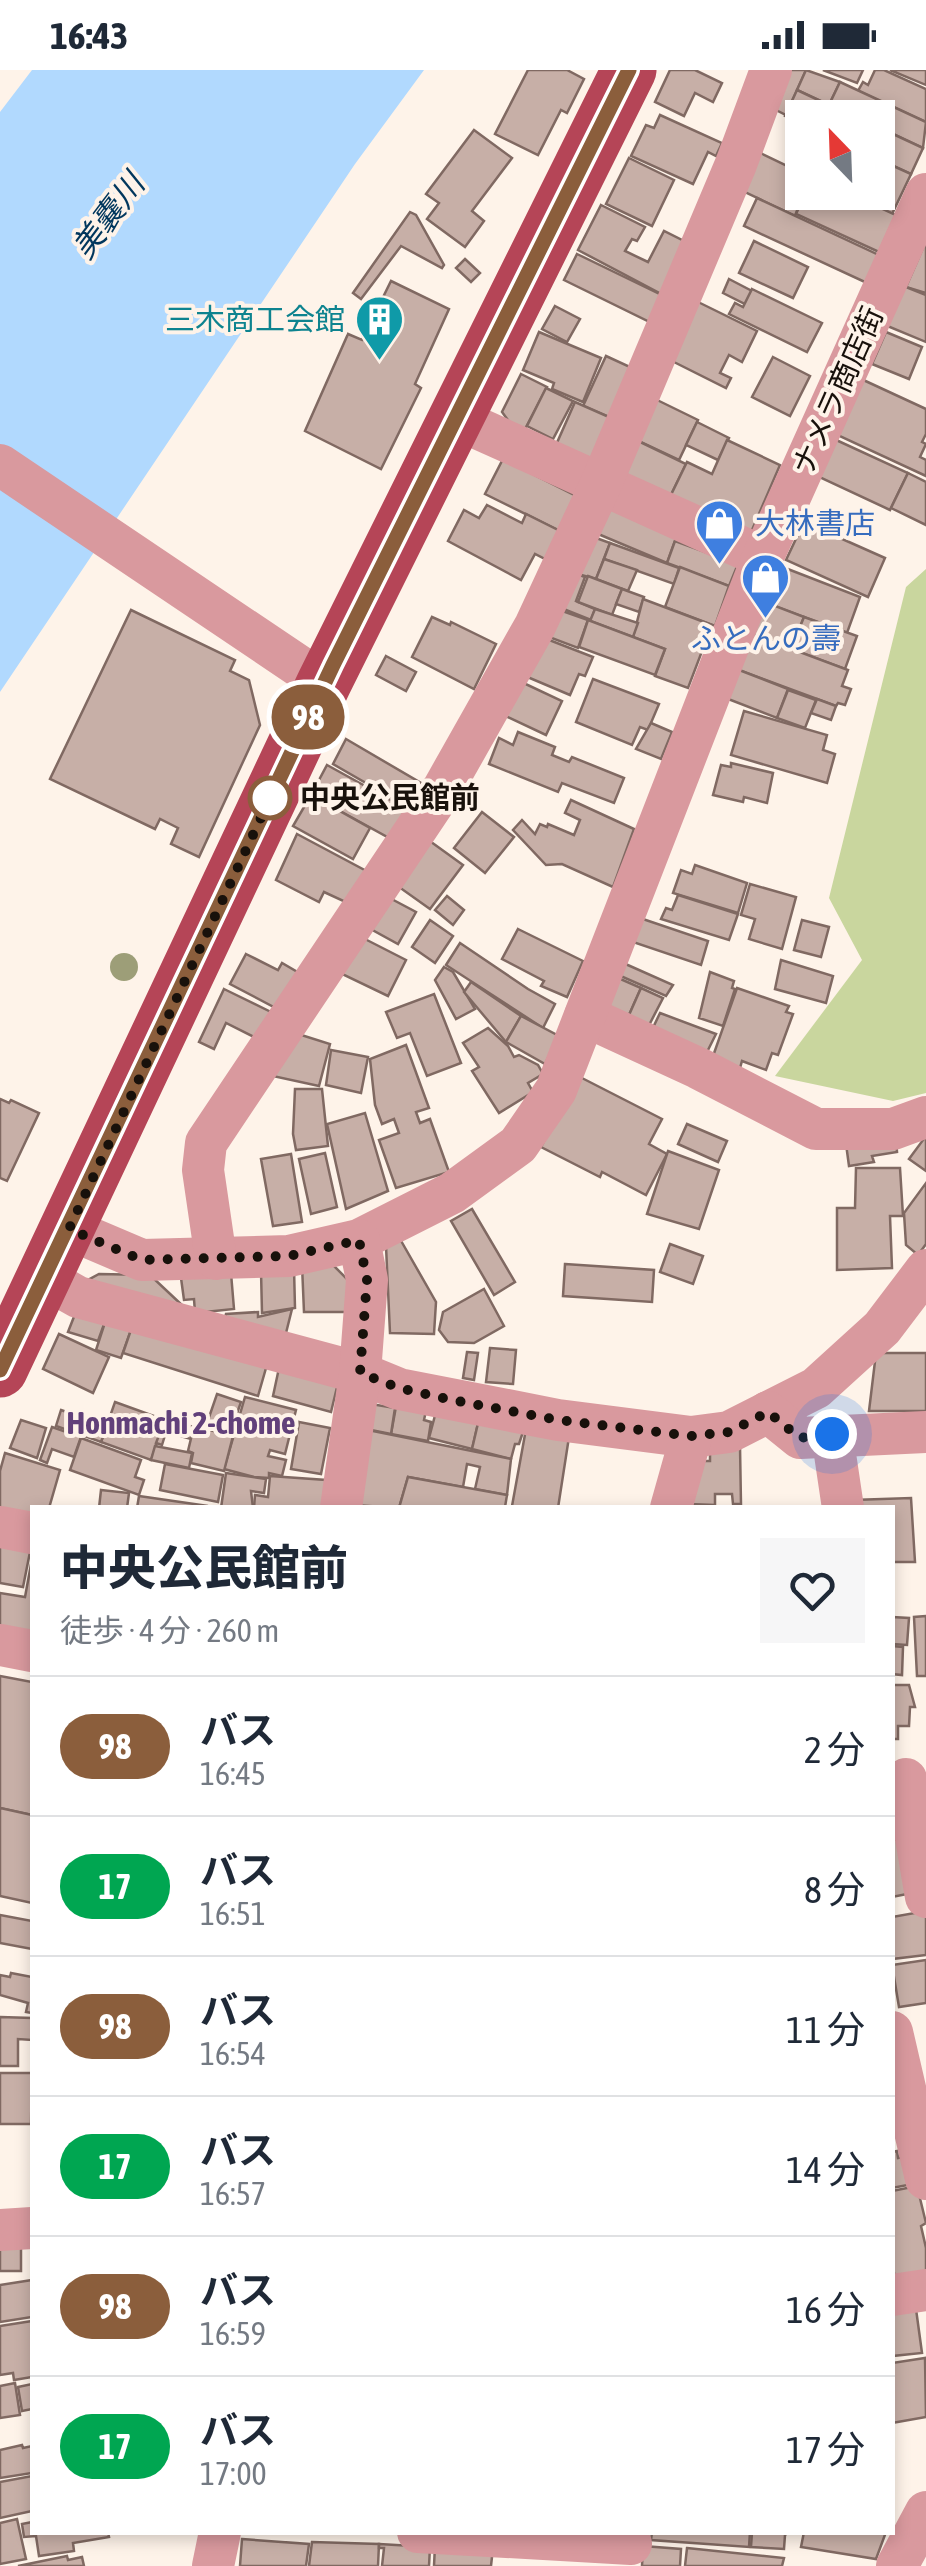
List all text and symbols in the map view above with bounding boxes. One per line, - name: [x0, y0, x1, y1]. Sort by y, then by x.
- text: 16:43: [50, 14, 128, 57]
- north arrow: [785, 100, 895, 210]
- map controls: [785, 100, 895, 210]
- water label: 美嚢川: [64, 164, 153, 265]
- building icon: 三木商工会館: [354, 294, 406, 362]
- street label: ナメラ商店街: [785, 301, 889, 480]
- place label: 三木商工会館: [165, 302, 345, 336]
- shop icon: 大林書店: [694, 498, 746, 566]
- place label: 大林書店: [755, 506, 875, 540]
- shop icon: ふとんの壽: [740, 552, 792, 620]
- place label: ふとんの壽: [691, 621, 841, 655]
- line badge: 98: [263, 684, 353, 750]
- text: 98: [292, 697, 324, 737]
- marker: 中央公民館前: [249, 777, 291, 819]
- place label: 中央公民館前: [300, 780, 480, 814]
- district label: Honmachi 2-chome: [66, 1404, 296, 1441]
- your location: [807, 1409, 857, 1459]
- button: heart: [760, 1538, 865, 1643]
- text: 中央公民館前: [60, 1540, 348, 1595]
- text: 徒歩 · 4 分 · 260 m: [60, 1612, 279, 1649]
- text: バス: [200, 1709, 276, 1752]
- text: 98: [99, 1726, 131, 1766]
- text: 2 分: [804, 1728, 865, 1771]
- text: 16:45: [200, 1755, 266, 1792]
- text: バス: [200, 1849, 276, 1892]
- text: 17: [99, 1866, 131, 1906]
- text: 8 分: [804, 1868, 865, 1911]
- text: 16:51: [200, 1895, 266, 1932]
- text: バス: [200, 1989, 276, 2032]
- text: 98: [99, 2006, 131, 2046]
- text: 11 分: [786, 2008, 865, 2051]
- text: 16:54: [200, 2035, 266, 2072]
- text: バス: [200, 2129, 276, 2172]
- text: 17: [99, 2146, 131, 2186]
- text: 14 分: [786, 2148, 865, 2191]
- text: 16:57: [200, 2175, 266, 2212]
- text: バス: [200, 2269, 276, 2312]
- text: 98: [99, 2286, 131, 2326]
- text: 16 分: [786, 2288, 865, 2331]
- text: 16:59: [200, 2315, 266, 2352]
- text: バス: [200, 2409, 276, 2452]
- text: 17: [99, 2426, 131, 2466]
- text: 17 分: [786, 2428, 865, 2471]
- text: 17:00: [200, 2455, 267, 2492]

